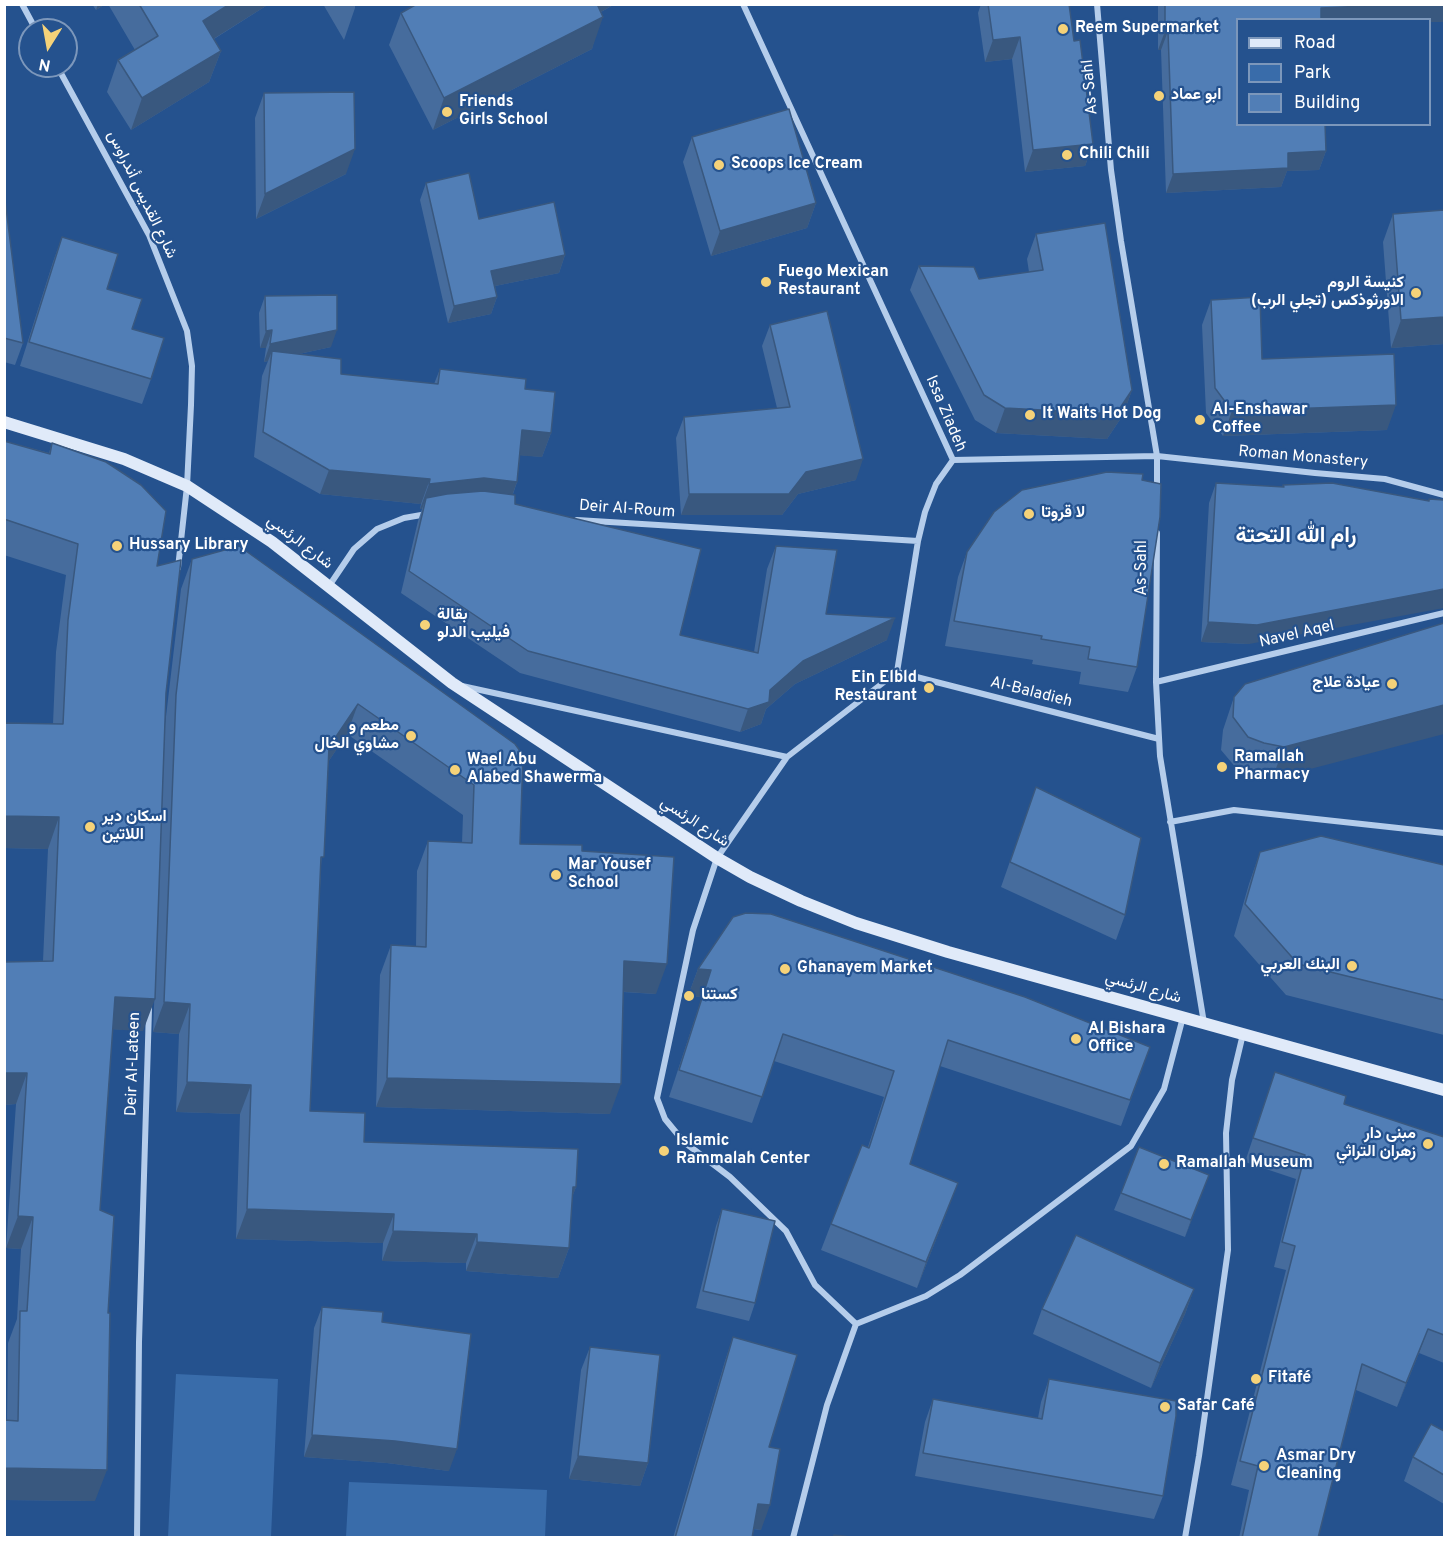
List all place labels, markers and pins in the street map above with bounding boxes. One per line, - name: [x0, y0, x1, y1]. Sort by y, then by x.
- place label: Reem Supermarket: [1075, 19, 1219, 39]
- marker: Reem Supermarket: [1056, 22, 1070, 36]
- place label: ابو عماد: [1171, 86, 1221, 106]
- marker: ابو عماد: [1152, 89, 1166, 103]
- place label: Friends Girls School: [459, 93, 548, 131]
- marker: Friends Girls School: [440, 105, 454, 119]
- place label: Chili Chili: [1079, 145, 1150, 165]
- marker: Chili Chili: [1060, 148, 1074, 162]
- place label: Scoops Ice Cream: [731, 155, 863, 175]
- marker: Scoops Ice Cream: [712, 158, 726, 172]
- place label: Fuego Mexican Restaurant: [778, 263, 889, 301]
- place label: كنيسة الروم الاورثوذكس (تجلي الرب): [1251, 274, 1404, 312]
- marker: Fuego Mexican Restaurant: [759, 275, 773, 289]
- marker: كنيسة الروم الاورثوذكس (تجلي الرب): [1409, 286, 1423, 300]
- place label: Al-Enshawar Coffee: [1212, 401, 1308, 439]
- place label: It Waits Hot Dog: [1042, 405, 1162, 425]
- marker: It Waits Hot Dog: [1023, 408, 1037, 422]
- marker: Al-Enshawar Coffee: [1193, 413, 1207, 427]
- place label: لا قروتا: [1041, 504, 1085, 524]
- marker: لا قروتا: [1022, 507, 1036, 521]
- place label: Hussary Library: [129, 536, 249, 556]
- marker: Hussary Library: [110, 539, 124, 553]
- place label: بقالة فيليب الدلو: [437, 606, 510, 644]
- marker: بقالة فيليب الدلو: [418, 618, 432, 632]
- place label: Ein Elbld Restaurant: [834, 669, 917, 707]
- place label: عيادة علاج: [1312, 674, 1380, 694]
- marker: عيادة علاج: [1385, 677, 1399, 691]
- marker: Ein Elbld Restaurant: [922, 681, 936, 695]
- place label: مطعم و مشاوي الخال: [315, 717, 399, 755]
- marker: مطعم و مشاوي الخال: [404, 729, 418, 743]
- place label: Ramallah Pharmacy: [1234, 748, 1310, 786]
- place label: Wael Abu Alabed Shawerma: [467, 751, 602, 789]
- marker: Ramallah Pharmacy: [1215, 760, 1229, 774]
- marker: Wael Abu Alabed Shawerma: [448, 763, 462, 777]
- place label: اسكان دير اللاتين: [102, 808, 167, 846]
- marker: اسكان دير اللاتين: [83, 820, 97, 834]
- place label: Mar Yousef School: [568, 856, 651, 894]
- marker: Mar Yousef School: [549, 868, 563, 882]
- place label: البنك العربي: [1260, 956, 1340, 976]
- place label: Ghanayem Market: [797, 959, 933, 979]
- marker: البنك العربي: [1345, 959, 1359, 973]
- marker: Ghanayem Market: [778, 962, 792, 976]
- place label: كستنا: [701, 986, 738, 1006]
- marker: كستنا: [682, 989, 696, 1003]
- place label: Al Bishara Office: [1088, 1020, 1165, 1058]
- marker: Al Bishara Office: [1069, 1032, 1083, 1046]
- place label: مبنى دار زهران التراثي: [1336, 1125, 1416, 1163]
- place label: Islamic Rammalah Center: [676, 1132, 810, 1170]
- marker: مبنى دار زهران التراثي: [1421, 1137, 1435, 1151]
- marker: Islamic Rammalah Center: [657, 1144, 671, 1158]
- place label: Ramallah Museum: [1176, 1154, 1313, 1174]
- marker: Ramallah Museum: [1157, 1157, 1171, 1171]
- place label: Fitafé: [1268, 1369, 1311, 1389]
- marker: Fitafé: [1249, 1372, 1263, 1386]
- place label: Safar Café: [1177, 1397, 1255, 1417]
- marker: Safar Café: [1158, 1400, 1172, 1414]
- place label: Asmar Dry Cleaning: [1276, 1447, 1356, 1485]
- marker: Asmar Dry Cleaning: [1257, 1459, 1271, 1473]

